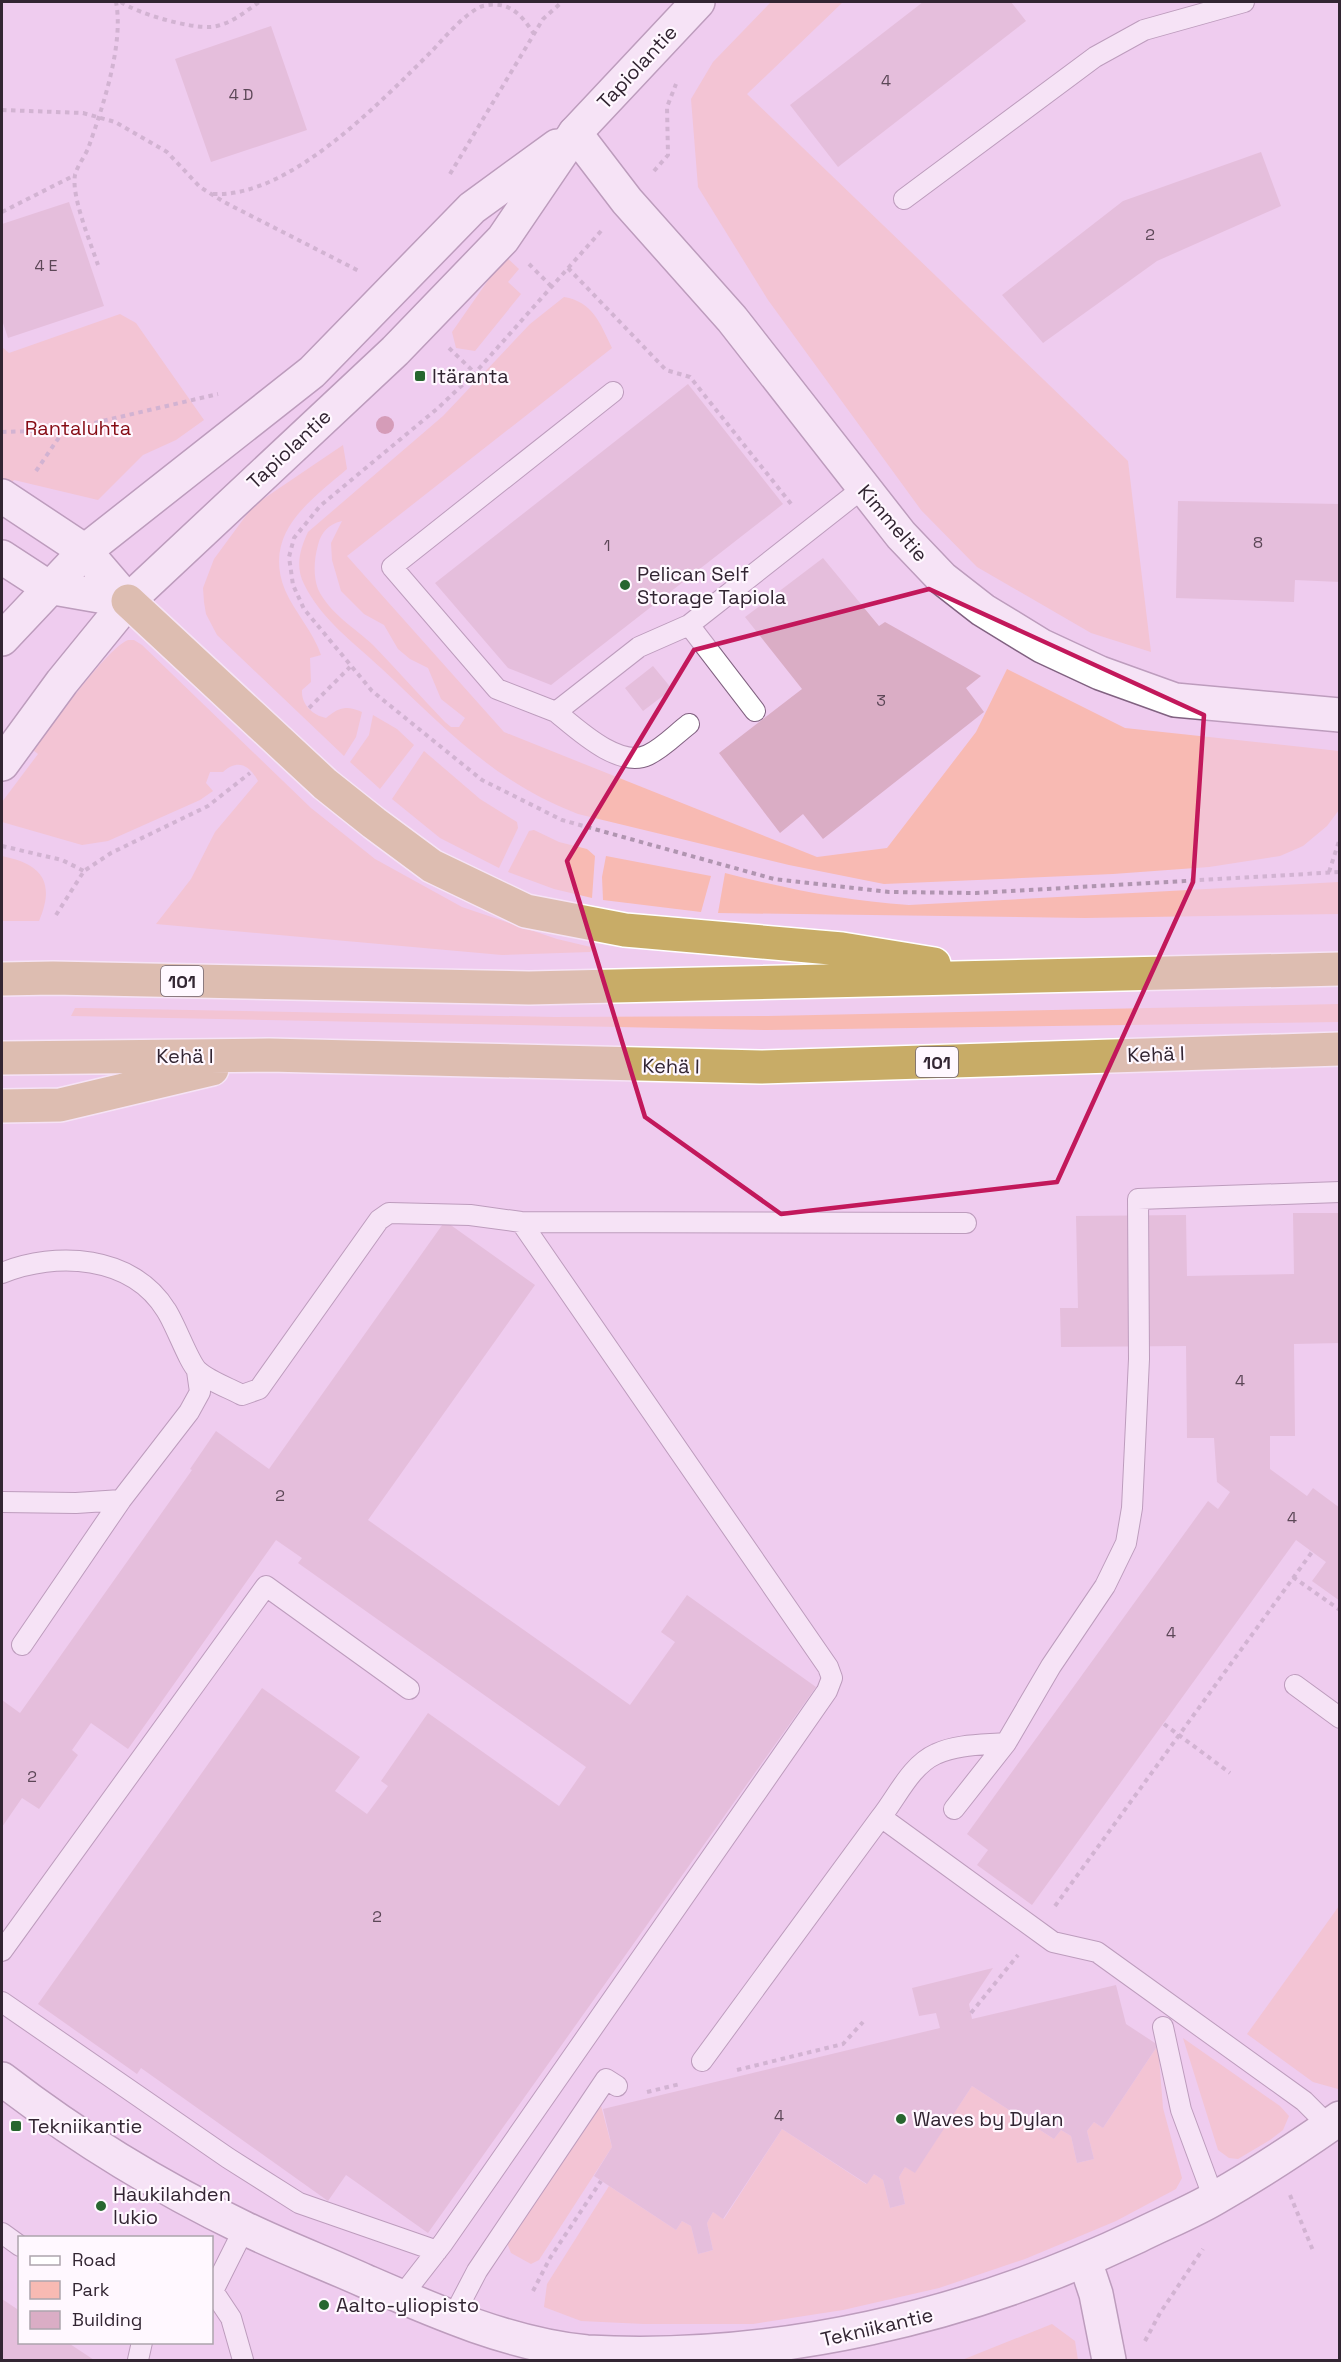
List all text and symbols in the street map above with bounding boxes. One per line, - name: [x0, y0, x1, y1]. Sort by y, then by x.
- street label: Tapiolantie: [591, 19, 683, 115]
- house number: 4: [881, 70, 891, 91]
- house number: 4 D: [229, 84, 253, 105]
- house number: 2: [1145, 224, 1155, 245]
- house number: 4 E: [34, 255, 58, 276]
- place label: Itäranta: [432, 363, 509, 389]
- marker: Itäranta: [413, 369, 427, 383]
- street label: Tapiolantie: [241, 403, 337, 495]
- park label: Rantaluhta: [25, 415, 131, 441]
- street label: Kimmeltie: [852, 479, 934, 567]
- house number: 8: [1253, 532, 1263, 553]
- house number: 1: [604, 535, 610, 556]
- place label: Pelican Self Storage Tapiola: [637, 561, 786, 610]
- marker: Pelican Self Storage Tapiola: [618, 578, 632, 592]
- house number: 3: [876, 690, 886, 711]
- road number: 101: [161, 966, 203, 996]
- street label: Kehä I: [1127, 1040, 1185, 1068]
- street label: Kehä I: [156, 1043, 214, 1069]
- road number: 101: [916, 1047, 958, 1077]
- street label: Kehä I: [642, 1053, 700, 1079]
- house number: 4: [1235, 1370, 1245, 1391]
- house number: 2: [275, 1485, 285, 1506]
- house number: 4: [1287, 1507, 1297, 1528]
- house number: 4: [1166, 1622, 1176, 1643]
- house number: 2: [27, 1766, 37, 1787]
- house number: 2: [372, 1906, 382, 1927]
- house number: 4: [774, 2105, 784, 2126]
- place label: Waves by Dylan: [913, 2106, 1064, 2132]
- marker: Waves by Dylan: [894, 2112, 908, 2126]
- place label: Tekniikantie: [28, 2113, 142, 2139]
- marker: Tekniikantie: [9, 2119, 23, 2133]
- place label: Haukilahden lukio: [113, 2181, 231, 2230]
- marker: Haukilahden lukio: [94, 2199, 108, 2213]
- legend: [18, 2236, 213, 2344]
- text: Road: [72, 2248, 116, 2271]
- text: Park: [72, 2278, 110, 2301]
- place label: Aalto-yliopisto: [336, 2292, 479, 2318]
- marker: Aalto-yliopisto: [317, 2298, 331, 2312]
- street label: Tekniikantie: [818, 2301, 936, 2353]
- text: Building: [72, 2308, 142, 2331]

